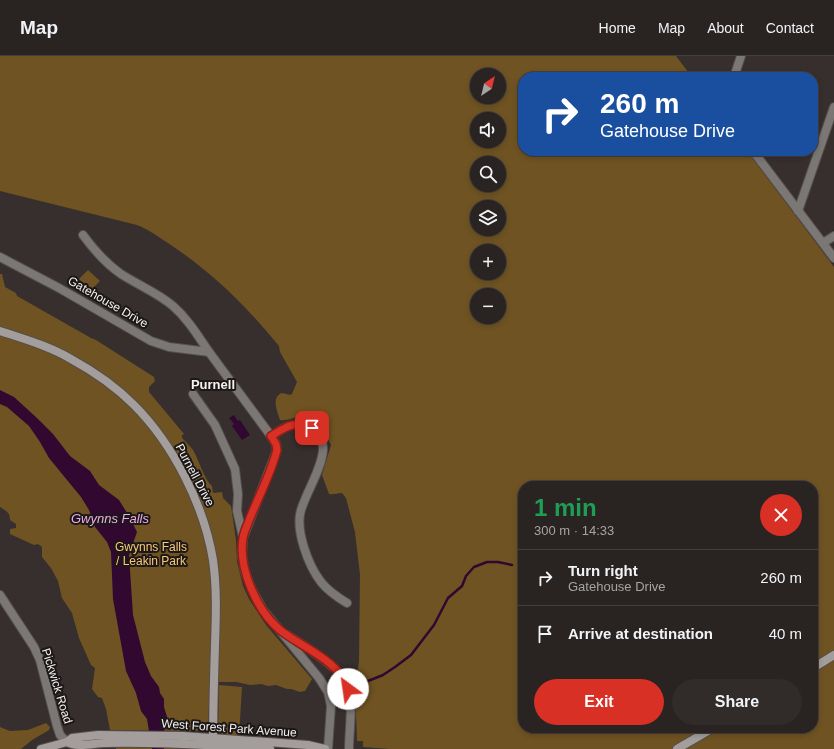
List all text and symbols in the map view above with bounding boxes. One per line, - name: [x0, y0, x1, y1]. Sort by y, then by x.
- text: Map: [20, 17, 58, 38]
- text: Home: [599, 20, 636, 36]
- text: Map: [658, 20, 685, 36]
- text: About: [707, 20, 744, 36]
- text: Contact: [766, 20, 814, 36]
- north arrow: [470, 68, 506, 104]
- map controls: [470, 68, 506, 324]
- icon: right: [534, 88, 586, 140]
- text: 260 m: [600, 88, 679, 119]
- button: sound: [470, 112, 506, 148]
- text: Gatehouse Drive: [600, 121, 735, 141]
- button: search: [470, 156, 506, 192]
- button: layers: [470, 200, 506, 236]
- button: +: [470, 244, 506, 280]
- street label: Gatehouse Drive: [66, 273, 151, 331]
- button: −: [470, 288, 506, 324]
- district label: Purnell: [191, 377, 235, 392]
- pin: [295, 411, 329, 445]
- icon: arrive: [301, 417, 323, 439]
- street label: Purnell Drive: [173, 441, 217, 509]
- text: 1 min: [534, 494, 597, 521]
- button: close: [760, 494, 802, 536]
- water label: Gwynns Falls: [71, 511, 150, 526]
- text: 300 m · 14:33: [534, 523, 614, 538]
- park label: Gwynns Falls / Leakin Park: [115, 540, 187, 568]
- text: Turn right: [568, 562, 638, 579]
- icon: right: [534, 567, 556, 589]
- text: 260 m: [760, 569, 802, 586]
- text: Gatehouse Drive: [568, 579, 666, 594]
- icon: arrive: [534, 623, 556, 645]
- text: Arrive at destination: [568, 625, 713, 642]
- text: 40 m: [769, 625, 802, 642]
- street label: Pickwick Road: [39, 647, 75, 725]
- position arrow: [327, 668, 369, 710]
- button: Exit: [534, 679, 664, 725]
- button: Share: [672, 679, 802, 725]
- street label: West Forest Park Avenue: [161, 716, 297, 740]

